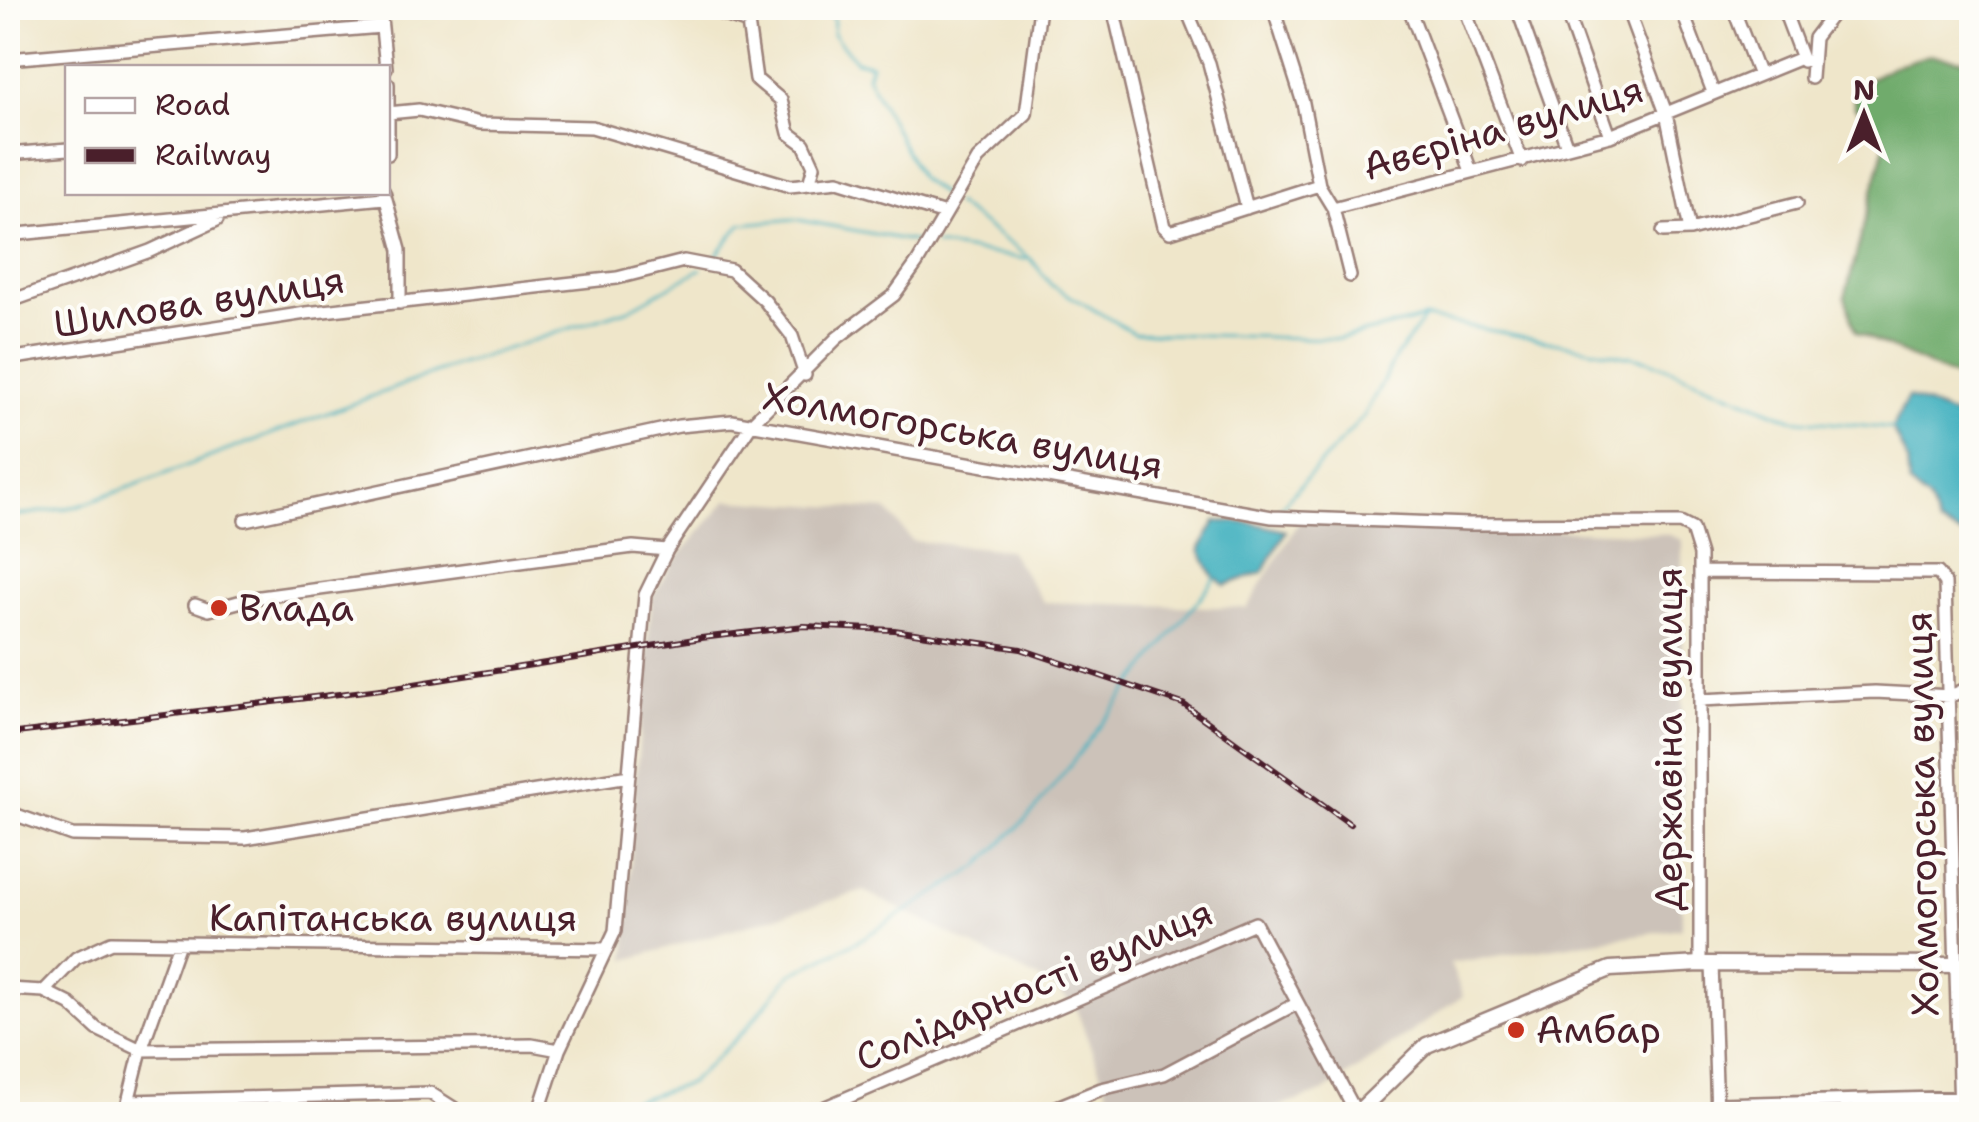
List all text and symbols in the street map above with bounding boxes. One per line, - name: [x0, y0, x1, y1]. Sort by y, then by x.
- street label: Авєріна вулиця: [1357, 63, 1649, 192]
- legend: [65, 65, 390, 195]
- north arrow: [1814, 65, 1914, 165]
- text: N: [1853, 71, 1875, 109]
- text: Road: [155, 84, 230, 125]
- text: Railway: [155, 134, 271, 175]
- street label: Шилова вулиця: [50, 253, 348, 350]
- street label: Холмогорська вулиця: [759, 370, 1167, 491]
- street label: Державіна вулиця: [1643, 567, 1694, 911]
- place label: Влада: [239, 582, 354, 633]
- marker: Влада: [208, 597, 230, 619]
- street label: Холмогорська вулиця: [1892, 611, 1951, 1017]
- street label: Солідарності вулиця: [848, 886, 1220, 1083]
- street label: Капітанська вулиця: [209, 892, 577, 943]
- place label: Амбар: [1536, 1004, 1661, 1055]
- marker: Амбар: [1505, 1019, 1527, 1041]

